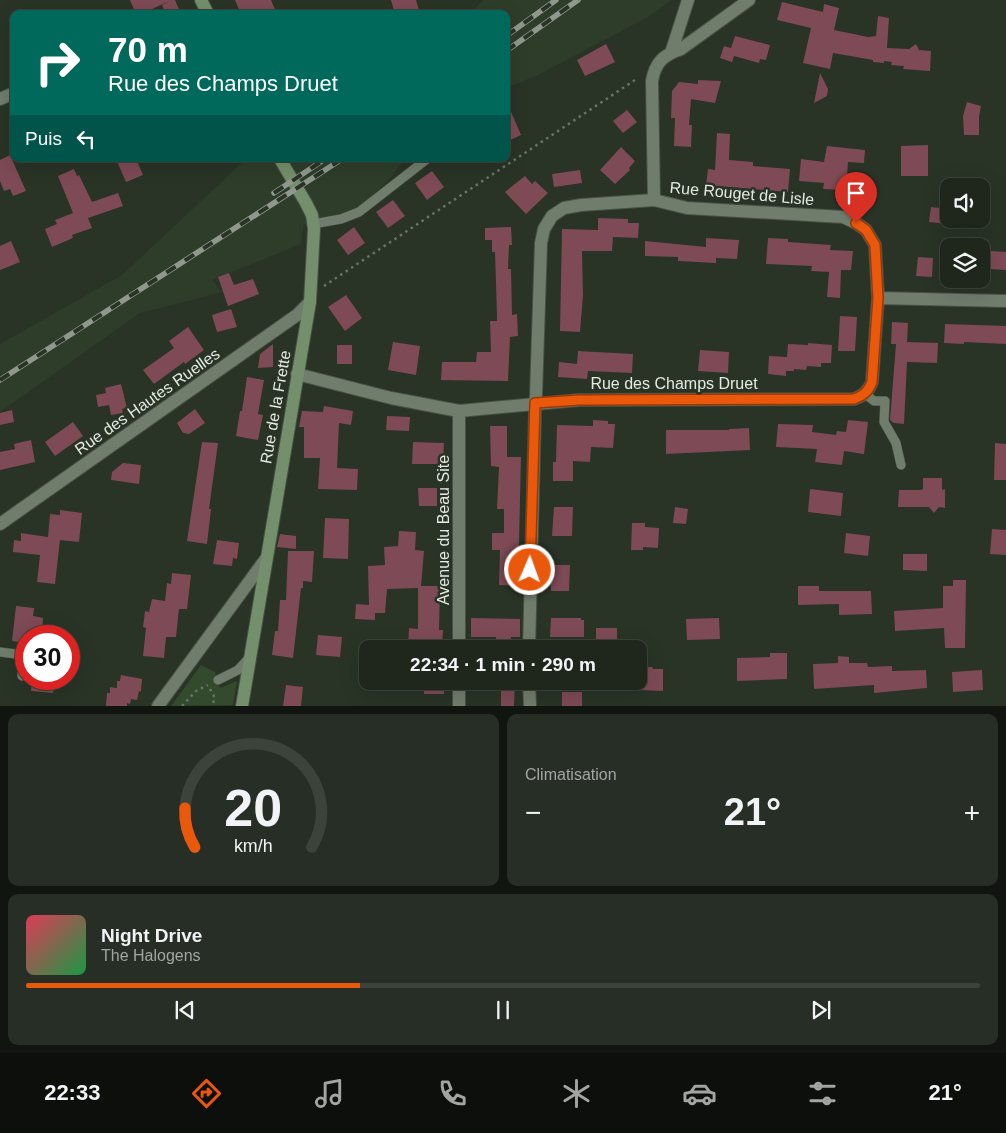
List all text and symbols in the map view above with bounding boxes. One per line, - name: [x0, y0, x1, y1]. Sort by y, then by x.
- icon: right: [25, 30, 90, 95]
- text: 70 m: [108, 30, 188, 69]
- text: Rue des Champs Druet: [108, 71, 338, 96]
- icon: left: [72, 125, 100, 153]
- text: Puis: [25, 128, 62, 149]
- pin: [835, 172, 877, 223]
- map controls: [940, 178, 990, 288]
- button: sound: [940, 178, 990, 228]
- street label: Rue Rouget de Lisle: [669, 179, 815, 208]
- icon: arrive: [842, 179, 870, 207]
- button: layers: [940, 238, 990, 288]
- street label: Rue des Hautes Ruelles: [72, 345, 223, 458]
- street label: Rue de la Frette: [257, 349, 294, 465]
- street label: Rue des Champs Druet: [590, 375, 758, 392]
- street label: Avenue du Beau Site: [435, 455, 452, 605]
- position arrow: [503, 543, 555, 595]
- speed limit sign: 30: [15, 625, 80, 690]
- text: 22:34 · 1 min · 290 m: [410, 654, 596, 675]
- text: Climatisation: [525, 766, 617, 783]
- text: 20: [225, 779, 282, 837]
- text: 21°: [724, 791, 781, 833]
- text: −: [525, 797, 541, 828]
- text: +: [964, 797, 980, 828]
- text: km/h: [234, 836, 273, 856]
- text: Night Drive: [101, 925, 202, 946]
- text: The Halogens: [101, 947, 201, 964]
- icon: previous: [171, 996, 199, 1024]
- icon: pause: [489, 996, 517, 1024]
- icon: next: [807, 996, 835, 1024]
- icon: directions: [189, 1076, 224, 1111]
- icon: music: [312, 1076, 347, 1111]
- icon: phone: [435, 1076, 470, 1111]
- icon: climate: [559, 1076, 594, 1111]
- icon: car: [682, 1076, 717, 1111]
- icon: filters: [805, 1076, 840, 1111]
- text: 22:33: [44, 1080, 100, 1105]
- text: 21°: [929, 1080, 962, 1105]

